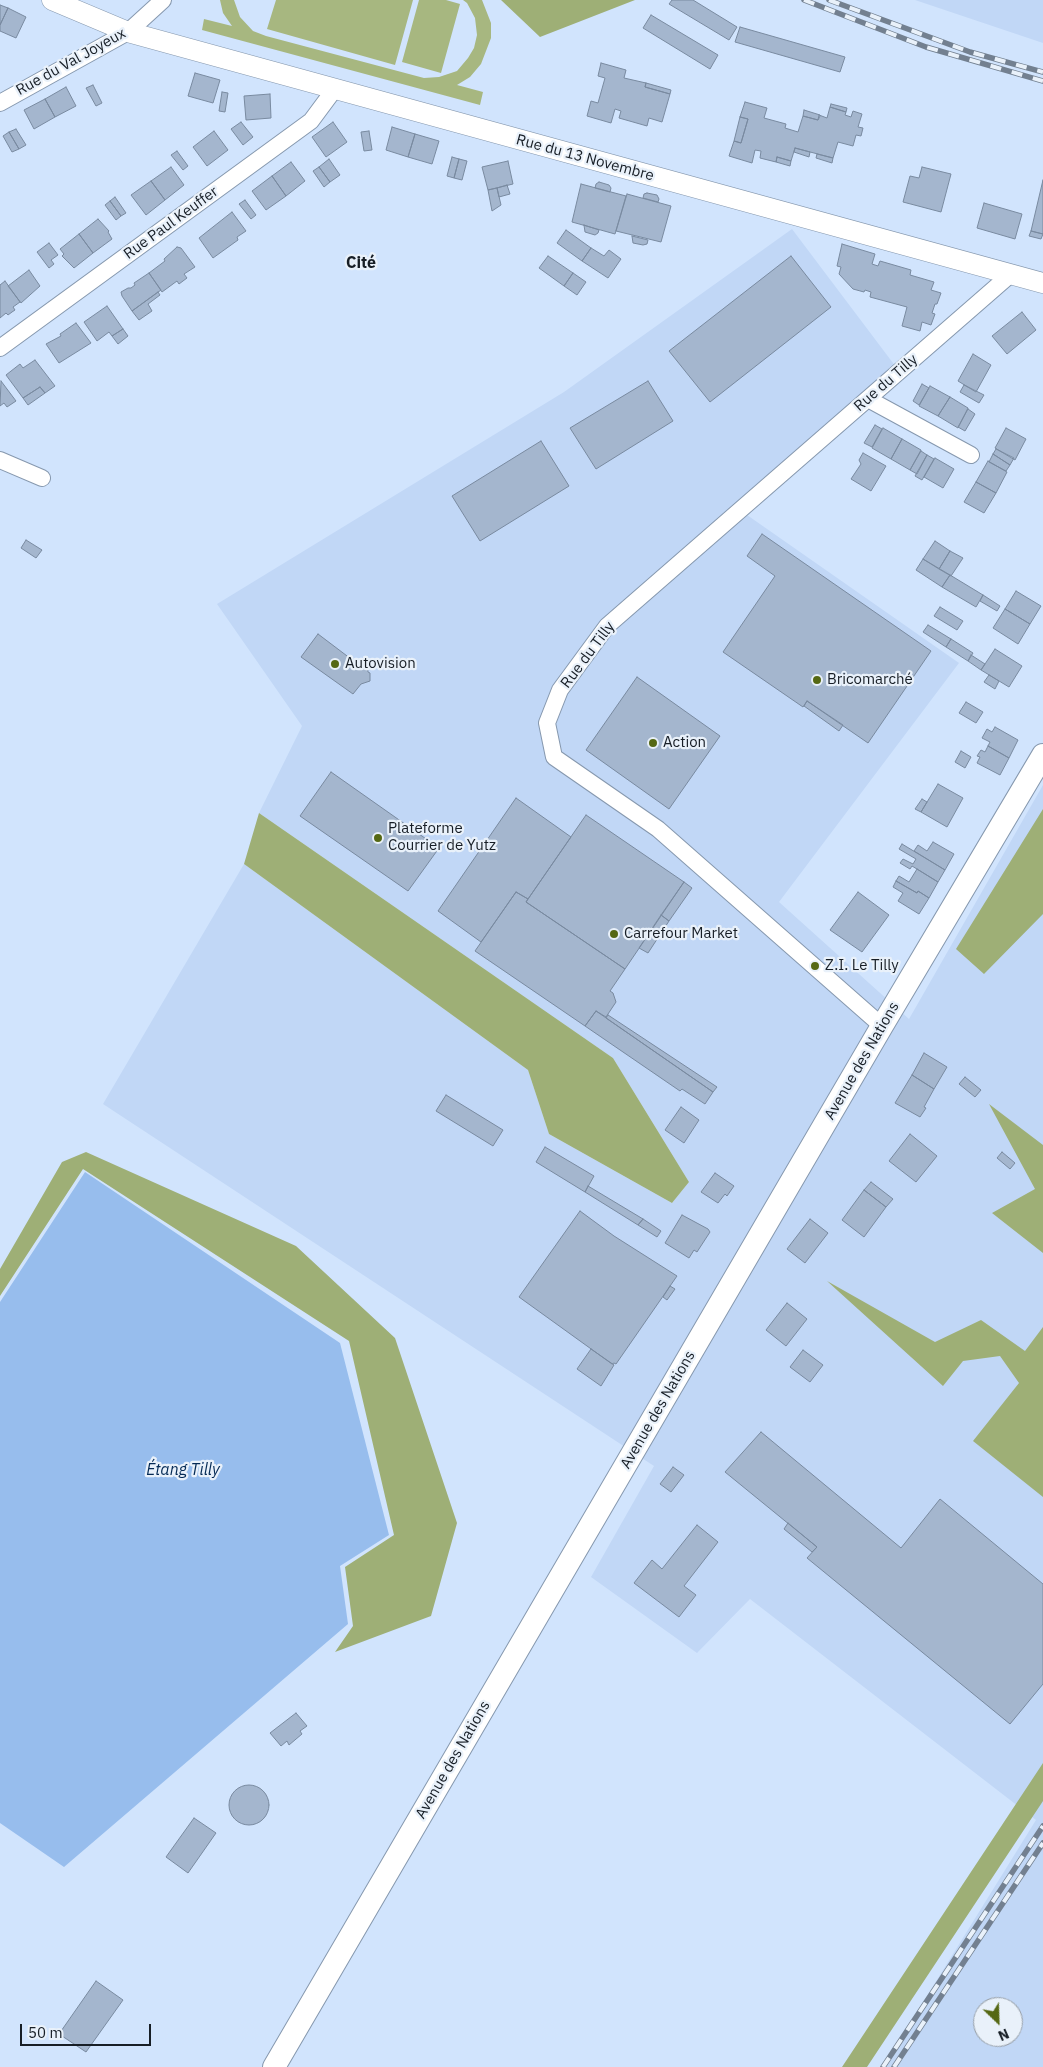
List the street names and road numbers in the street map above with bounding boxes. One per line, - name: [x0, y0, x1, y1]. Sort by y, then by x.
- street label: Rue du Val Joyeux: [13, 24, 129, 100]
- street label: Rue du 13 Novembre: [514, 131, 656, 185]
- street label: Rue Paul Keuffer: [120, 183, 222, 263]
- street label: Rue du Tilly: [851, 350, 921, 416]
- street label: Rue du Tilly: [557, 618, 619, 692]
- street label: Avenue des Nations: [821, 999, 903, 1123]
- street label: Avenue des Nations: [617, 1348, 699, 1472]
- street label: Avenue des Nations: [412, 1698, 494, 1822]

